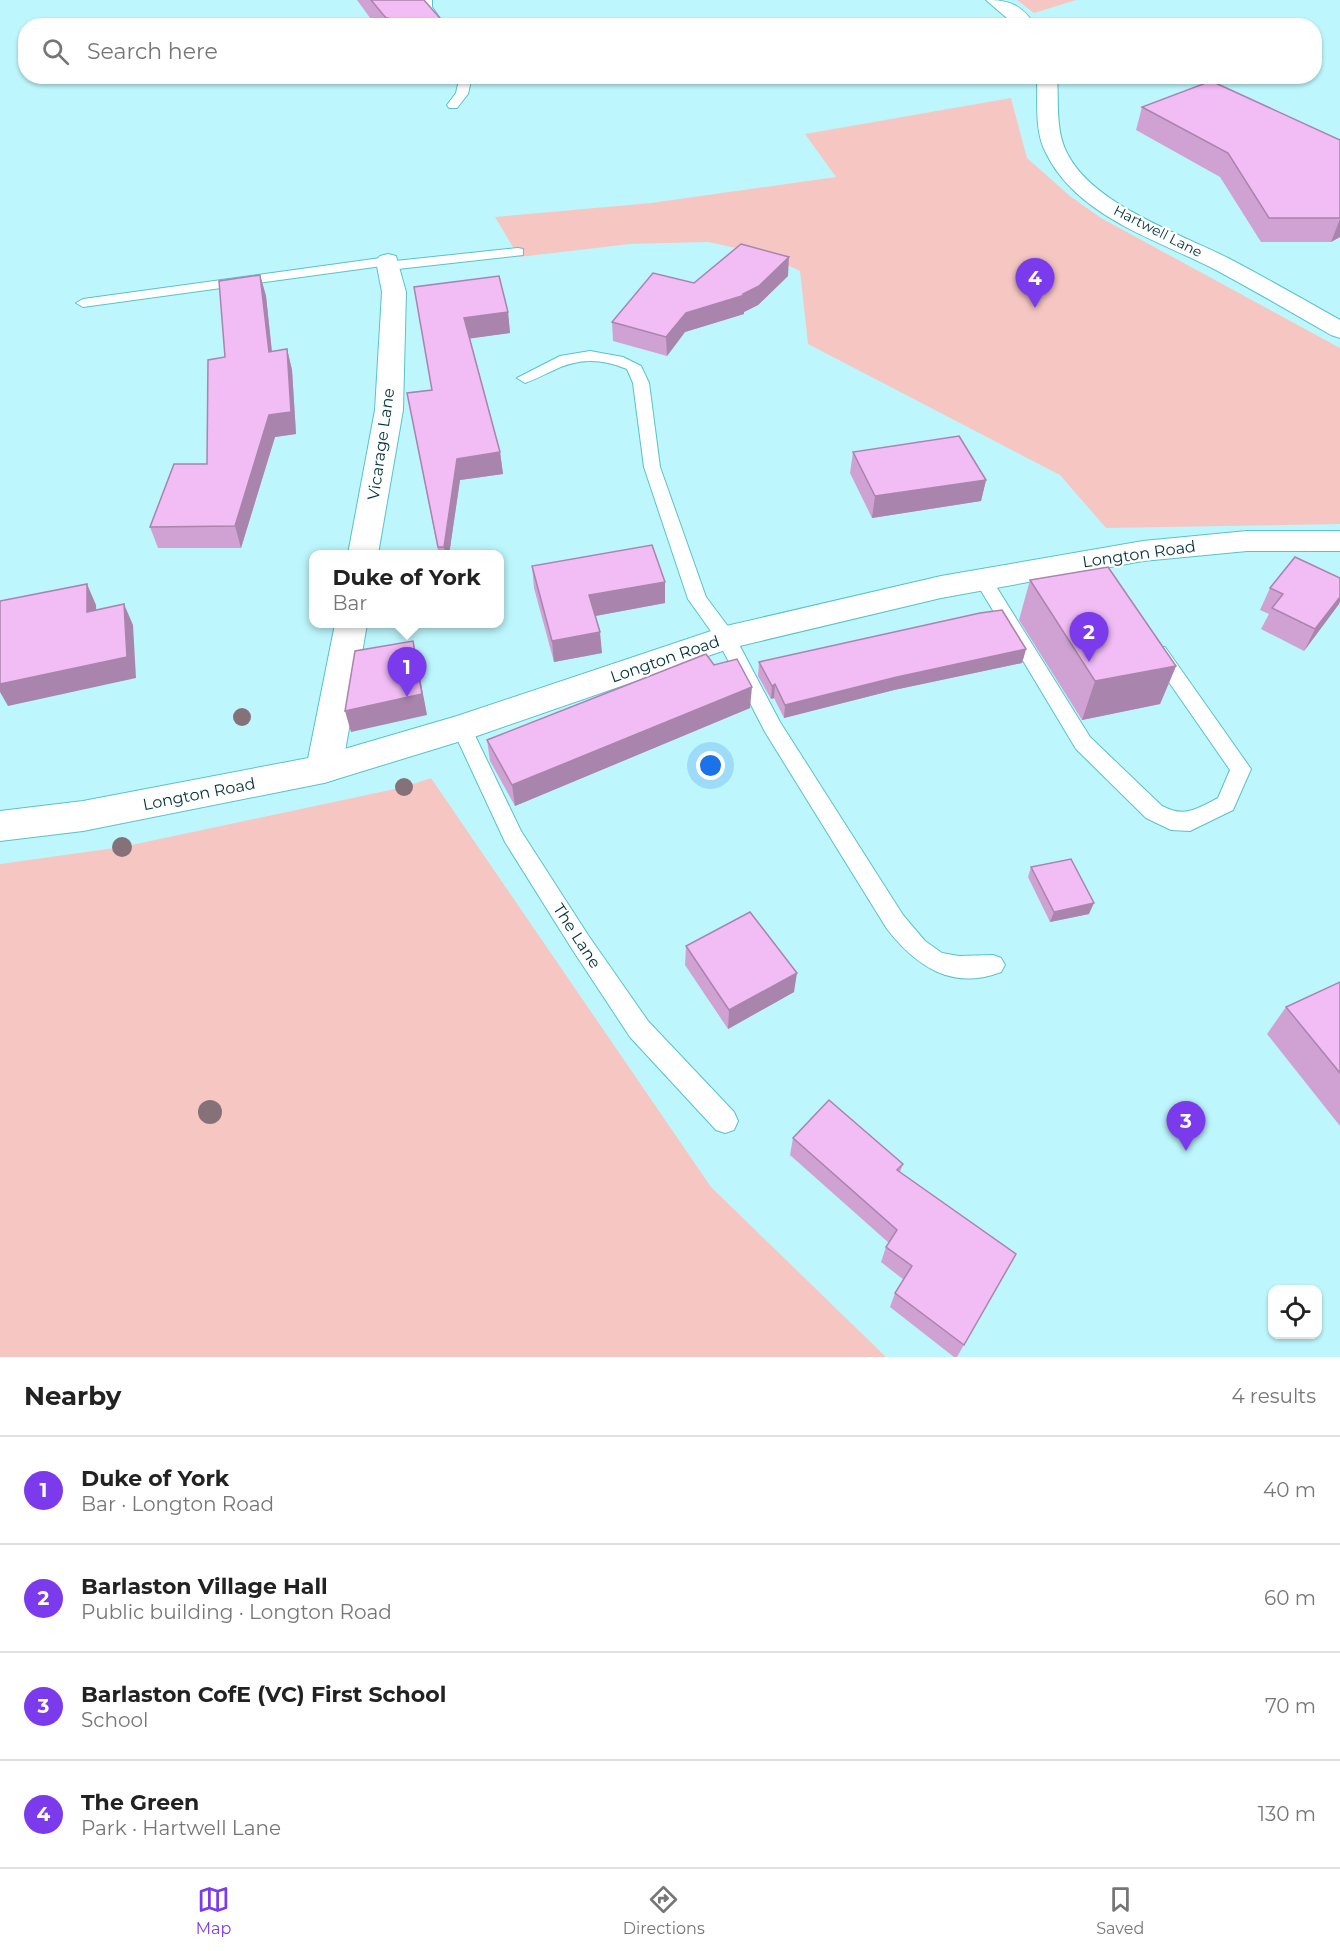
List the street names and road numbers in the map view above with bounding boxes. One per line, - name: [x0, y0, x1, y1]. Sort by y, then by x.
- street label: Hartwell Lane: [1111, 201, 1205, 261]
- street label: Vicarage Lane: [364, 387, 398, 501]
- street label: Longton Road: [1081, 537, 1197, 571]
- street label: Longton Road: [608, 631, 722, 687]
- street label: Longton Road: [141, 774, 257, 814]
- street label: The Lane: [549, 900, 605, 972]

